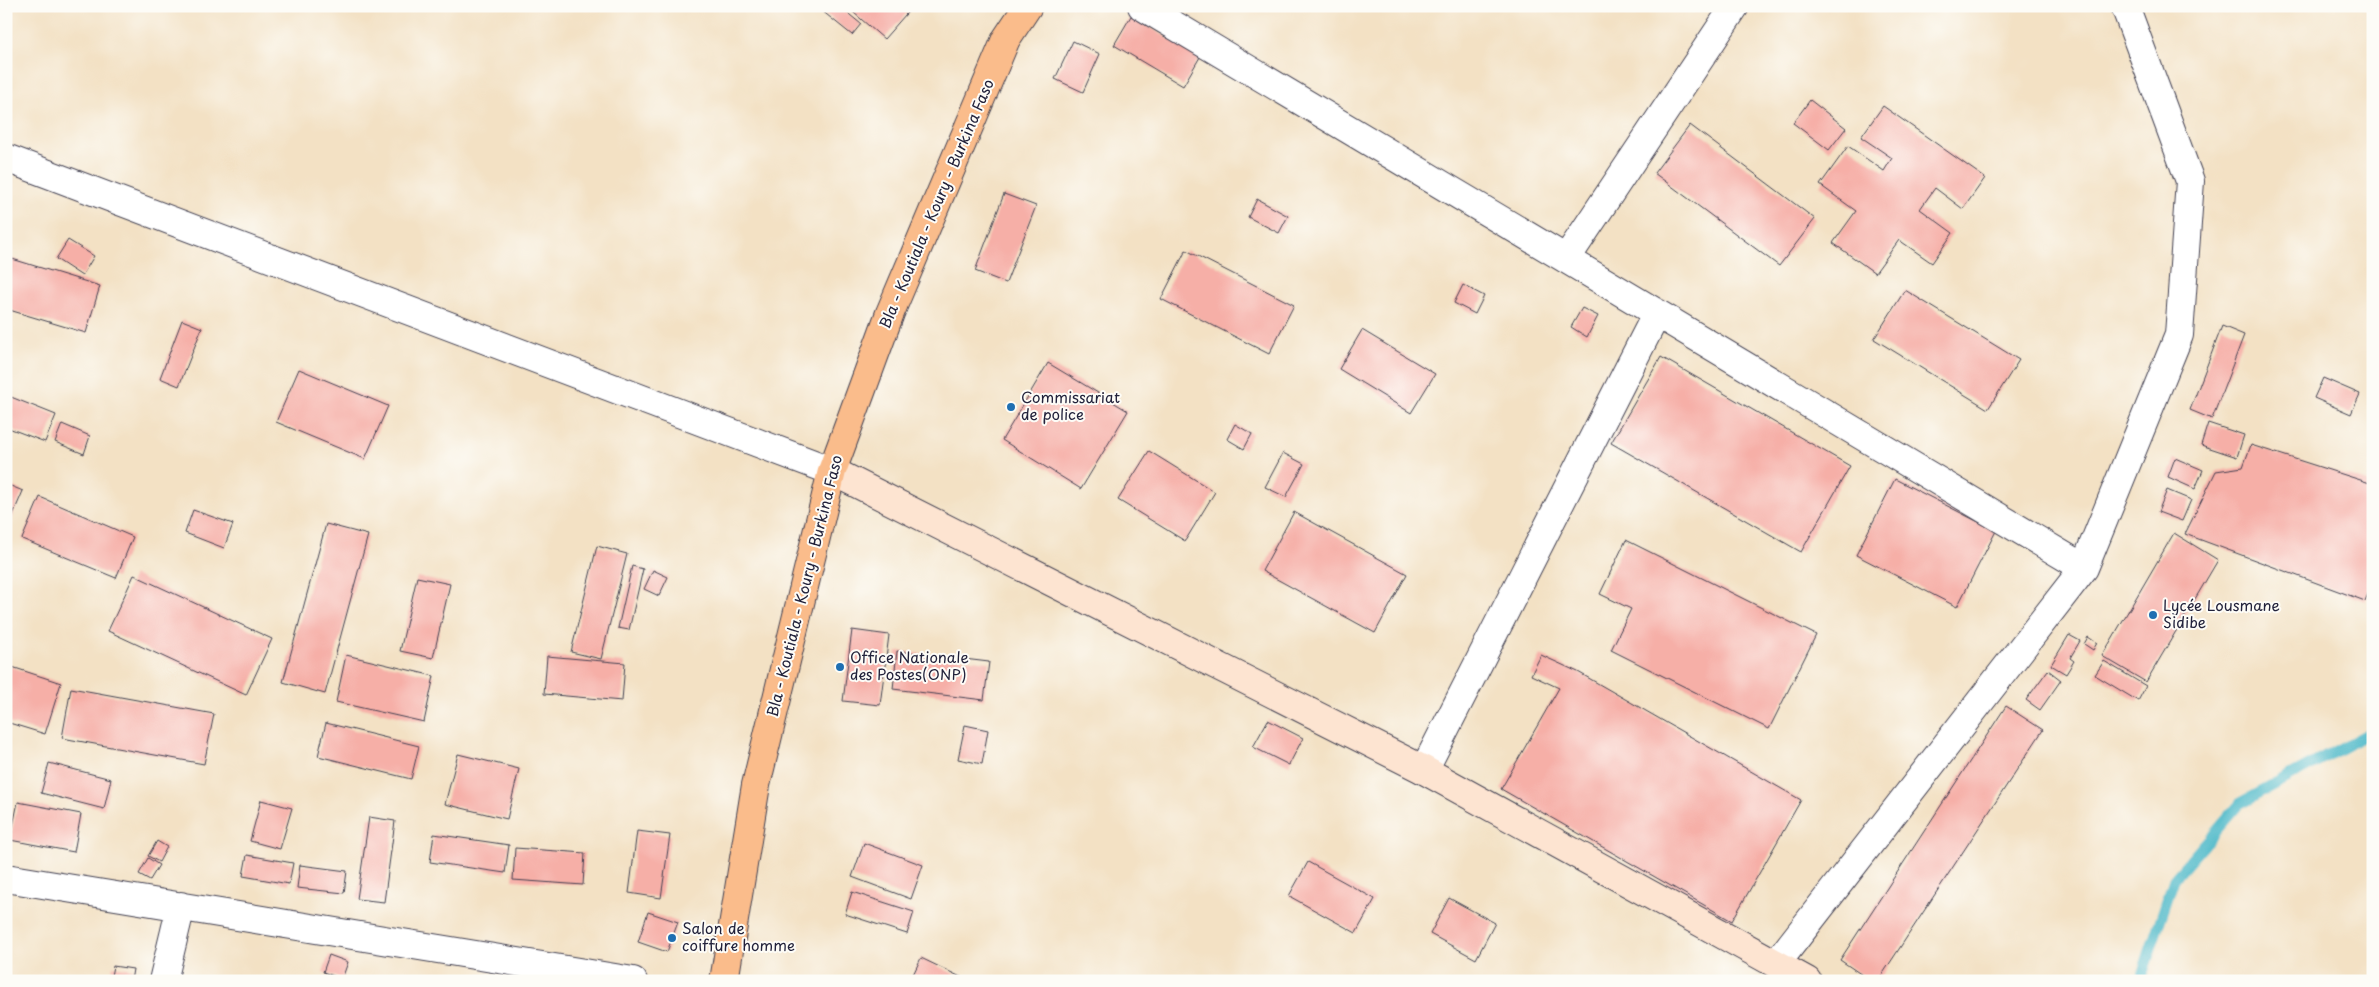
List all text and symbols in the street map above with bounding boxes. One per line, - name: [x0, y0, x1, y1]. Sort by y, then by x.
- street label: Bla - Koutiala - Koury - Burkina Faso: [872, 75, 999, 332]
- place label: Commissariat de police: [1021, 385, 1120, 425]
- marker: Commissariat de police: [1005, 401, 1017, 413]
- street label: Bla - Koutiala - Koury - Burkina Faso: [760, 452, 847, 719]
- place label: Lycée Lousmane Sidibe: [2163, 593, 2280, 633]
- marker: Lycée Lousmane Sidibe: [2147, 609, 2159, 621]
- place label: Office Nationale des Postes(ONP): [850, 645, 969, 685]
- marker: Office Nationale des Postes(ONP): [834, 661, 846, 673]
- place label: Salon de coiffure homme: [682, 916, 795, 956]
- marker: Salon de coiffure homme: [666, 932, 678, 944]

